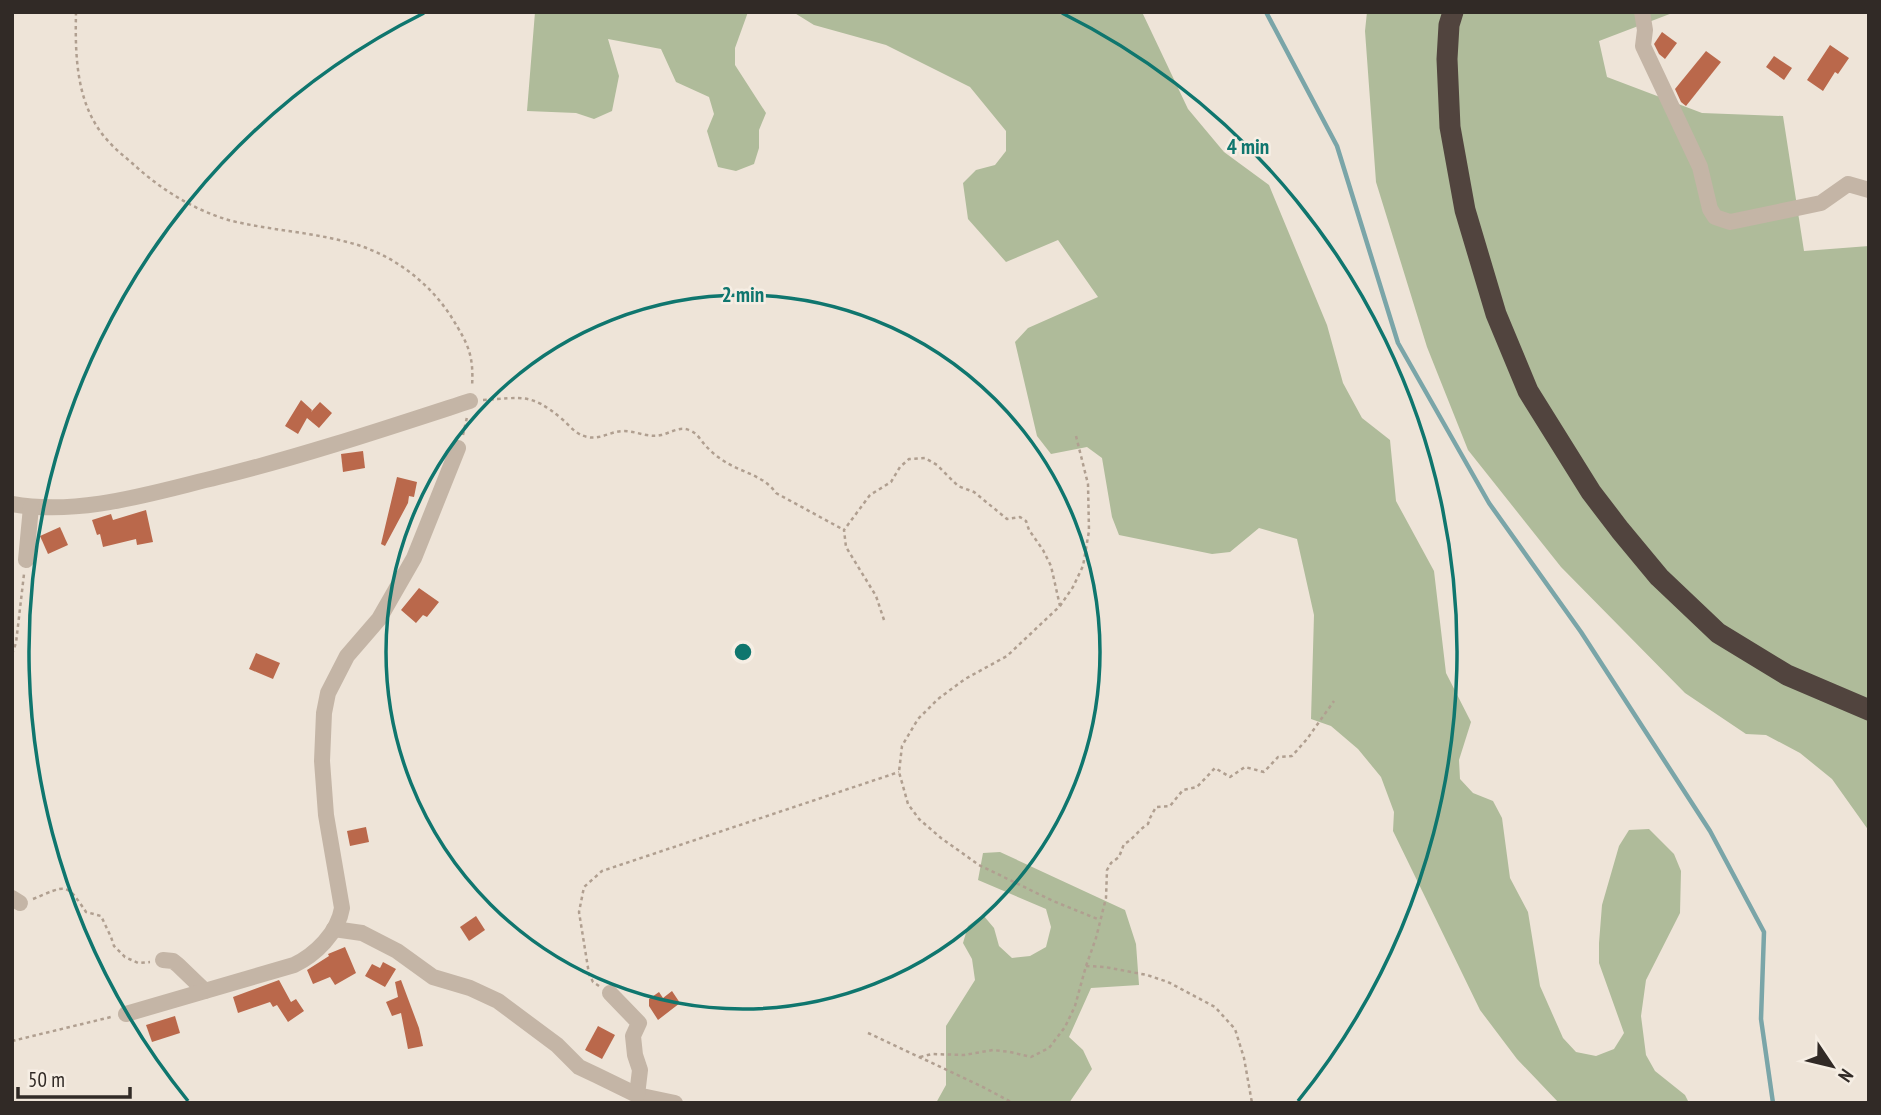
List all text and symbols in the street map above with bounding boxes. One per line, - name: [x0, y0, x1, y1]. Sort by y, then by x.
- text: 4 min: [1227, 133, 1269, 160]
- text: 2 min: [722, 281, 764, 308]
- centre of rings: [731, 640, 755, 664]
- north arrow: [1797, 1031, 1867, 1101]
- scale bar: [18, 1056, 130, 1100]
- text: N: [1833, 1065, 1859, 1087]
- text: 50 m: [28, 1066, 65, 1093]

